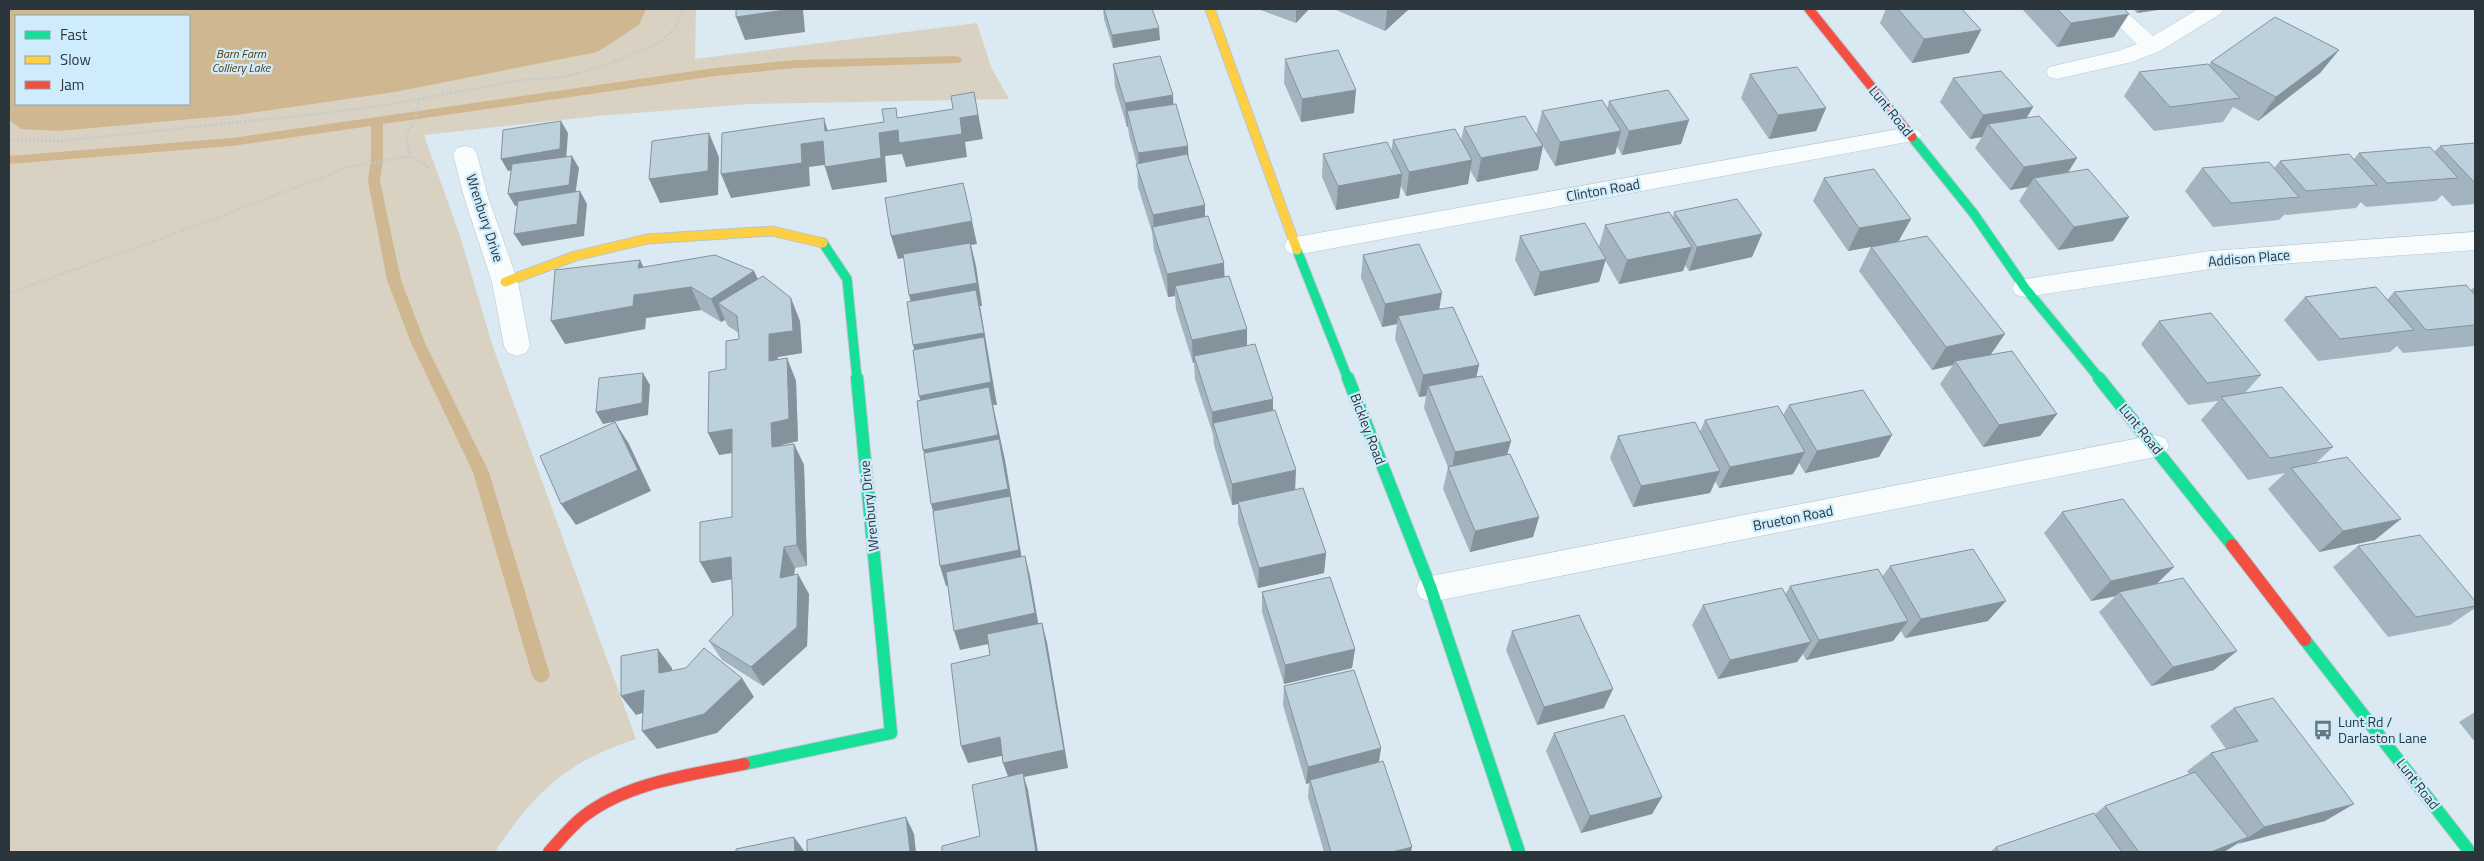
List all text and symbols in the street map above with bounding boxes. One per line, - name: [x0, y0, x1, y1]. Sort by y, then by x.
- legend: [15, 15, 190, 105]
- text: Fast: [60, 23, 88, 46]
- water label: Barn Farm Colliery Lake: [212, 44, 272, 77]
- text: Slow: [60, 48, 91, 71]
- text: Jam: [60, 73, 84, 96]
- street label: Lunt Road: [1864, 81, 1918, 141]
- street label: Wrenbury Drive: [461, 171, 510, 265]
- street label: Clinton Road: [1564, 173, 1641, 206]
- street label: Addison Place: [2207, 243, 2291, 272]
- street label: Bickley Road: [1345, 390, 1392, 468]
- street label: Lunt Road: [2114, 399, 2168, 459]
- street label: Wrenbury Drive: [853, 459, 884, 553]
- street label: Brueton Road: [1751, 499, 1835, 536]
- place label: Lunt Rd / Darlaston Lane: [2338, 711, 2427, 748]
- bus stop icon: Lunt Rd / Darlaston Lane: [2312, 719, 2334, 741]
- street label: Lunt Road: [2392, 754, 2445, 814]

